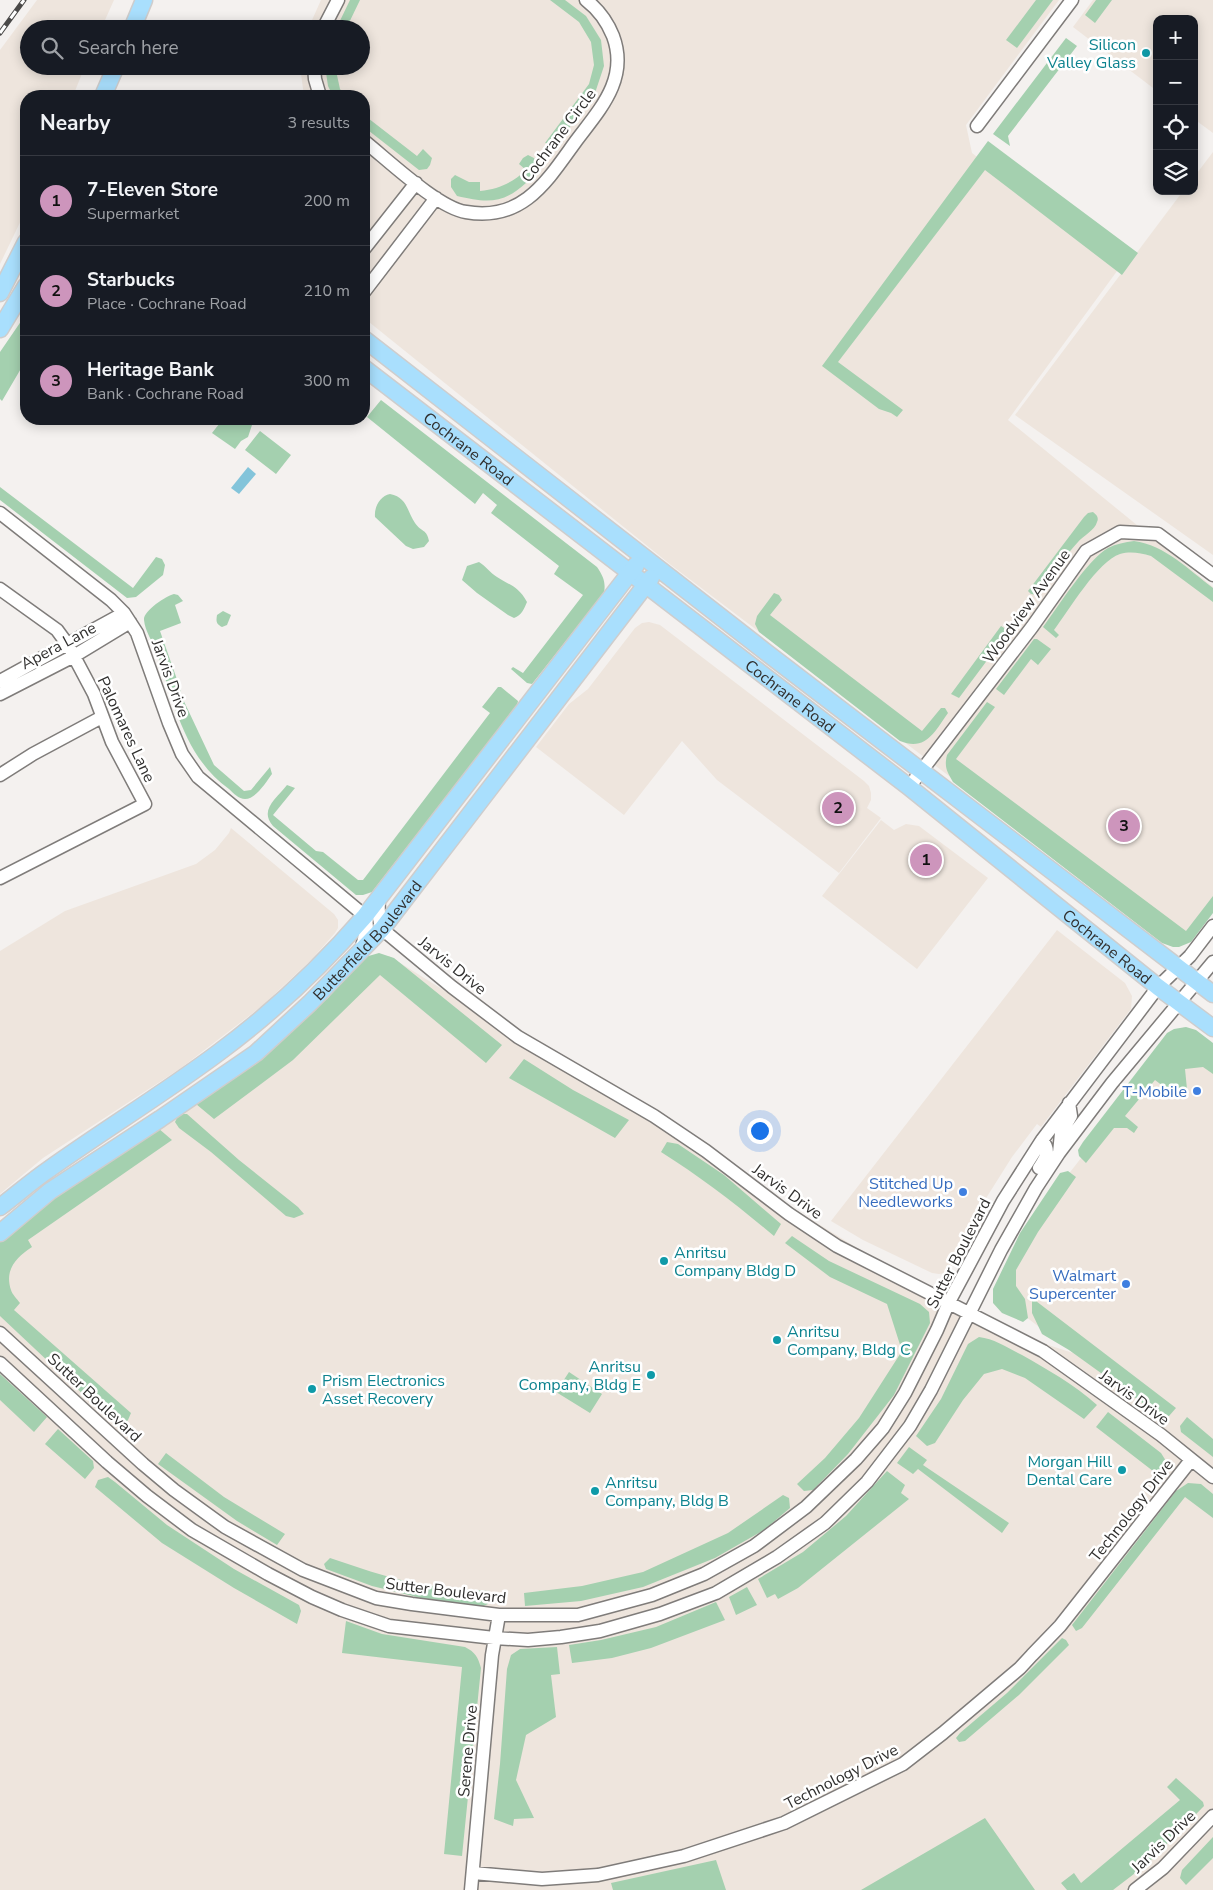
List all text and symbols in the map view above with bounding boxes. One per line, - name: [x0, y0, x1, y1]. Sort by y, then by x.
- map controls: [1153, 15, 1198, 195]
- button: +: [1153, 15, 1198, 60]
- search box: [20, 20, 370, 75]
- icon: search: [38, 34, 66, 62]
- place label: Silicon Valley Glass: [1046, 34, 1136, 74]
- text: Search here: [78, 35, 179, 61]
- marker: Silicon Valley Glass: [1140, 47, 1152, 59]
- button: −: [1153, 60, 1198, 105]
- street label: Cochrane Circle: [516, 84, 601, 187]
- button: locate: [1153, 105, 1198, 150]
- text: Nearby: [40, 109, 110, 137]
- text: 3 results: [288, 112, 350, 134]
- button: layers: [1153, 150, 1198, 195]
- text: 7-Eleven Store: [87, 177, 218, 203]
- text: 1: [51, 190, 61, 212]
- text: 200 m: [303, 190, 350, 212]
- text: Supermarket: [87, 203, 179, 225]
- text: Starbucks: [87, 267, 175, 293]
- text: 2: [51, 280, 61, 302]
- text: 210 m: [303, 280, 350, 302]
- text: Place · Cochrane Road: [87, 293, 247, 315]
- text: Heritage Bank: [87, 357, 214, 383]
- text: 3: [51, 370, 61, 392]
- text: 300 m: [303, 370, 350, 392]
- text: Bank · Cochrane Road: [87, 383, 244, 405]
- street label: Cochrane Road: [418, 407, 518, 491]
- street label: Woodview Avenue: [978, 545, 1076, 668]
- street label: Apera Lane: [17, 617, 100, 675]
- street label: Jarvis Drive: [145, 635, 194, 720]
- street label: Cochrane Road: [740, 655, 840, 739]
- street label: Palomares Lane: [92, 673, 160, 786]
- pin: 2: [822, 789, 854, 827]
- pin: 3: [1108, 807, 1140, 845]
- pin: 1: [910, 841, 942, 879]
- street label: Butterfield Boulevard: [308, 876, 427, 1006]
- street label: Cochrane Road: [1058, 905, 1156, 990]
- street label: Jarvis Drive: [413, 931, 491, 1000]
- place label: T-Mobile: [1123, 1081, 1187, 1103]
- marker: T-Mobile: [1191, 1085, 1203, 1097]
- your location: [747, 1118, 773, 1144]
- street label: Jarvis Drive: [747, 1158, 827, 1225]
- place label: Stitched Up Needleworks: [858, 1173, 953, 1213]
- marker: Stitched Up Needleworks: [957, 1186, 969, 1198]
- street label: Sutter Boulevard: [922, 1194, 996, 1313]
- place label: Anritsu Company Bldg D: [674, 1242, 796, 1282]
- marker: Anritsu Company Bldg D: [658, 1255, 670, 1267]
- place label: Walmart Supercenter: [1029, 1265, 1116, 1305]
- marker: Walmart Supercenter: [1120, 1278, 1132, 1290]
- place label: Anritsu Company, Bldg C: [787, 1321, 911, 1361]
- marker: Anritsu Company, Bldg C: [771, 1334, 783, 1346]
- street label: Sutter Boulevard: [42, 1348, 146, 1447]
- place label: Anritsu Company, Bldg E: [519, 1356, 641, 1396]
- street label: Jarvis Drive: [1094, 1364, 1174, 1431]
- marker: Anritsu Company, Bldg E: [645, 1369, 657, 1381]
- place label: Prism Electronics Asset Recovery: [322, 1370, 445, 1410]
- marker: Prism Electronics Asset Recovery: [306, 1383, 318, 1395]
- place label: Morgan Hill Dental Care: [1026, 1451, 1112, 1491]
- street label: Technology Drive: [1085, 1455, 1179, 1566]
- marker: Morgan Hill Dental Care: [1116, 1464, 1128, 1476]
- place label: Anritsu Company, Bldg B: [605, 1472, 729, 1512]
- marker: Anritsu Company, Bldg B: [589, 1485, 601, 1497]
- street label: Sutter Boulevard: [384, 1573, 507, 1609]
- street label: Serene Drive: [453, 1704, 483, 1798]
- street label: Technology Drive: [781, 1739, 902, 1815]
- street label: Jarvis Drive: [1126, 1805, 1201, 1879]

